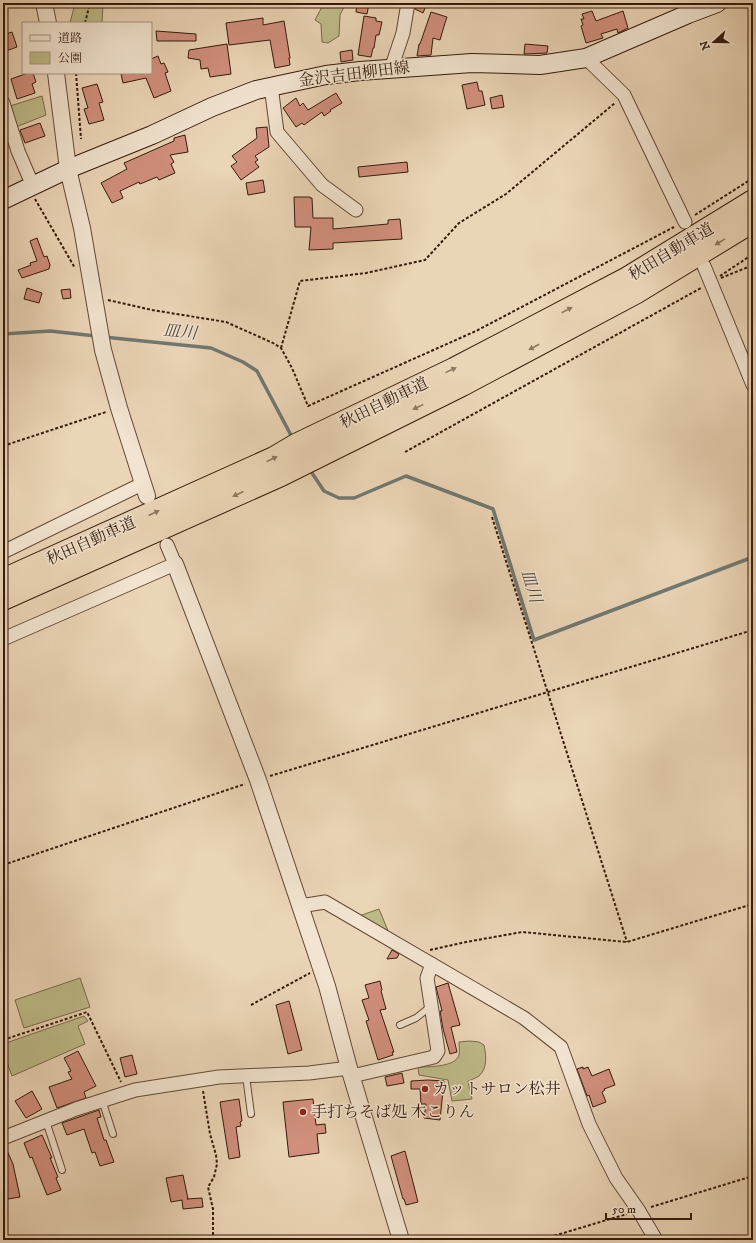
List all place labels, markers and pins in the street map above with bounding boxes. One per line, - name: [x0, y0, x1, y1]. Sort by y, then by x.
- place label: カットサロン松井: [433, 1079, 561, 1099]
- marker: カットサロン松井: [420, 1084, 430, 1094]
- place label: 手打ちそば処 木こりん: [311, 1102, 474, 1122]
- marker: 手打ちそば処 木こりん: [298, 1107, 308, 1117]

